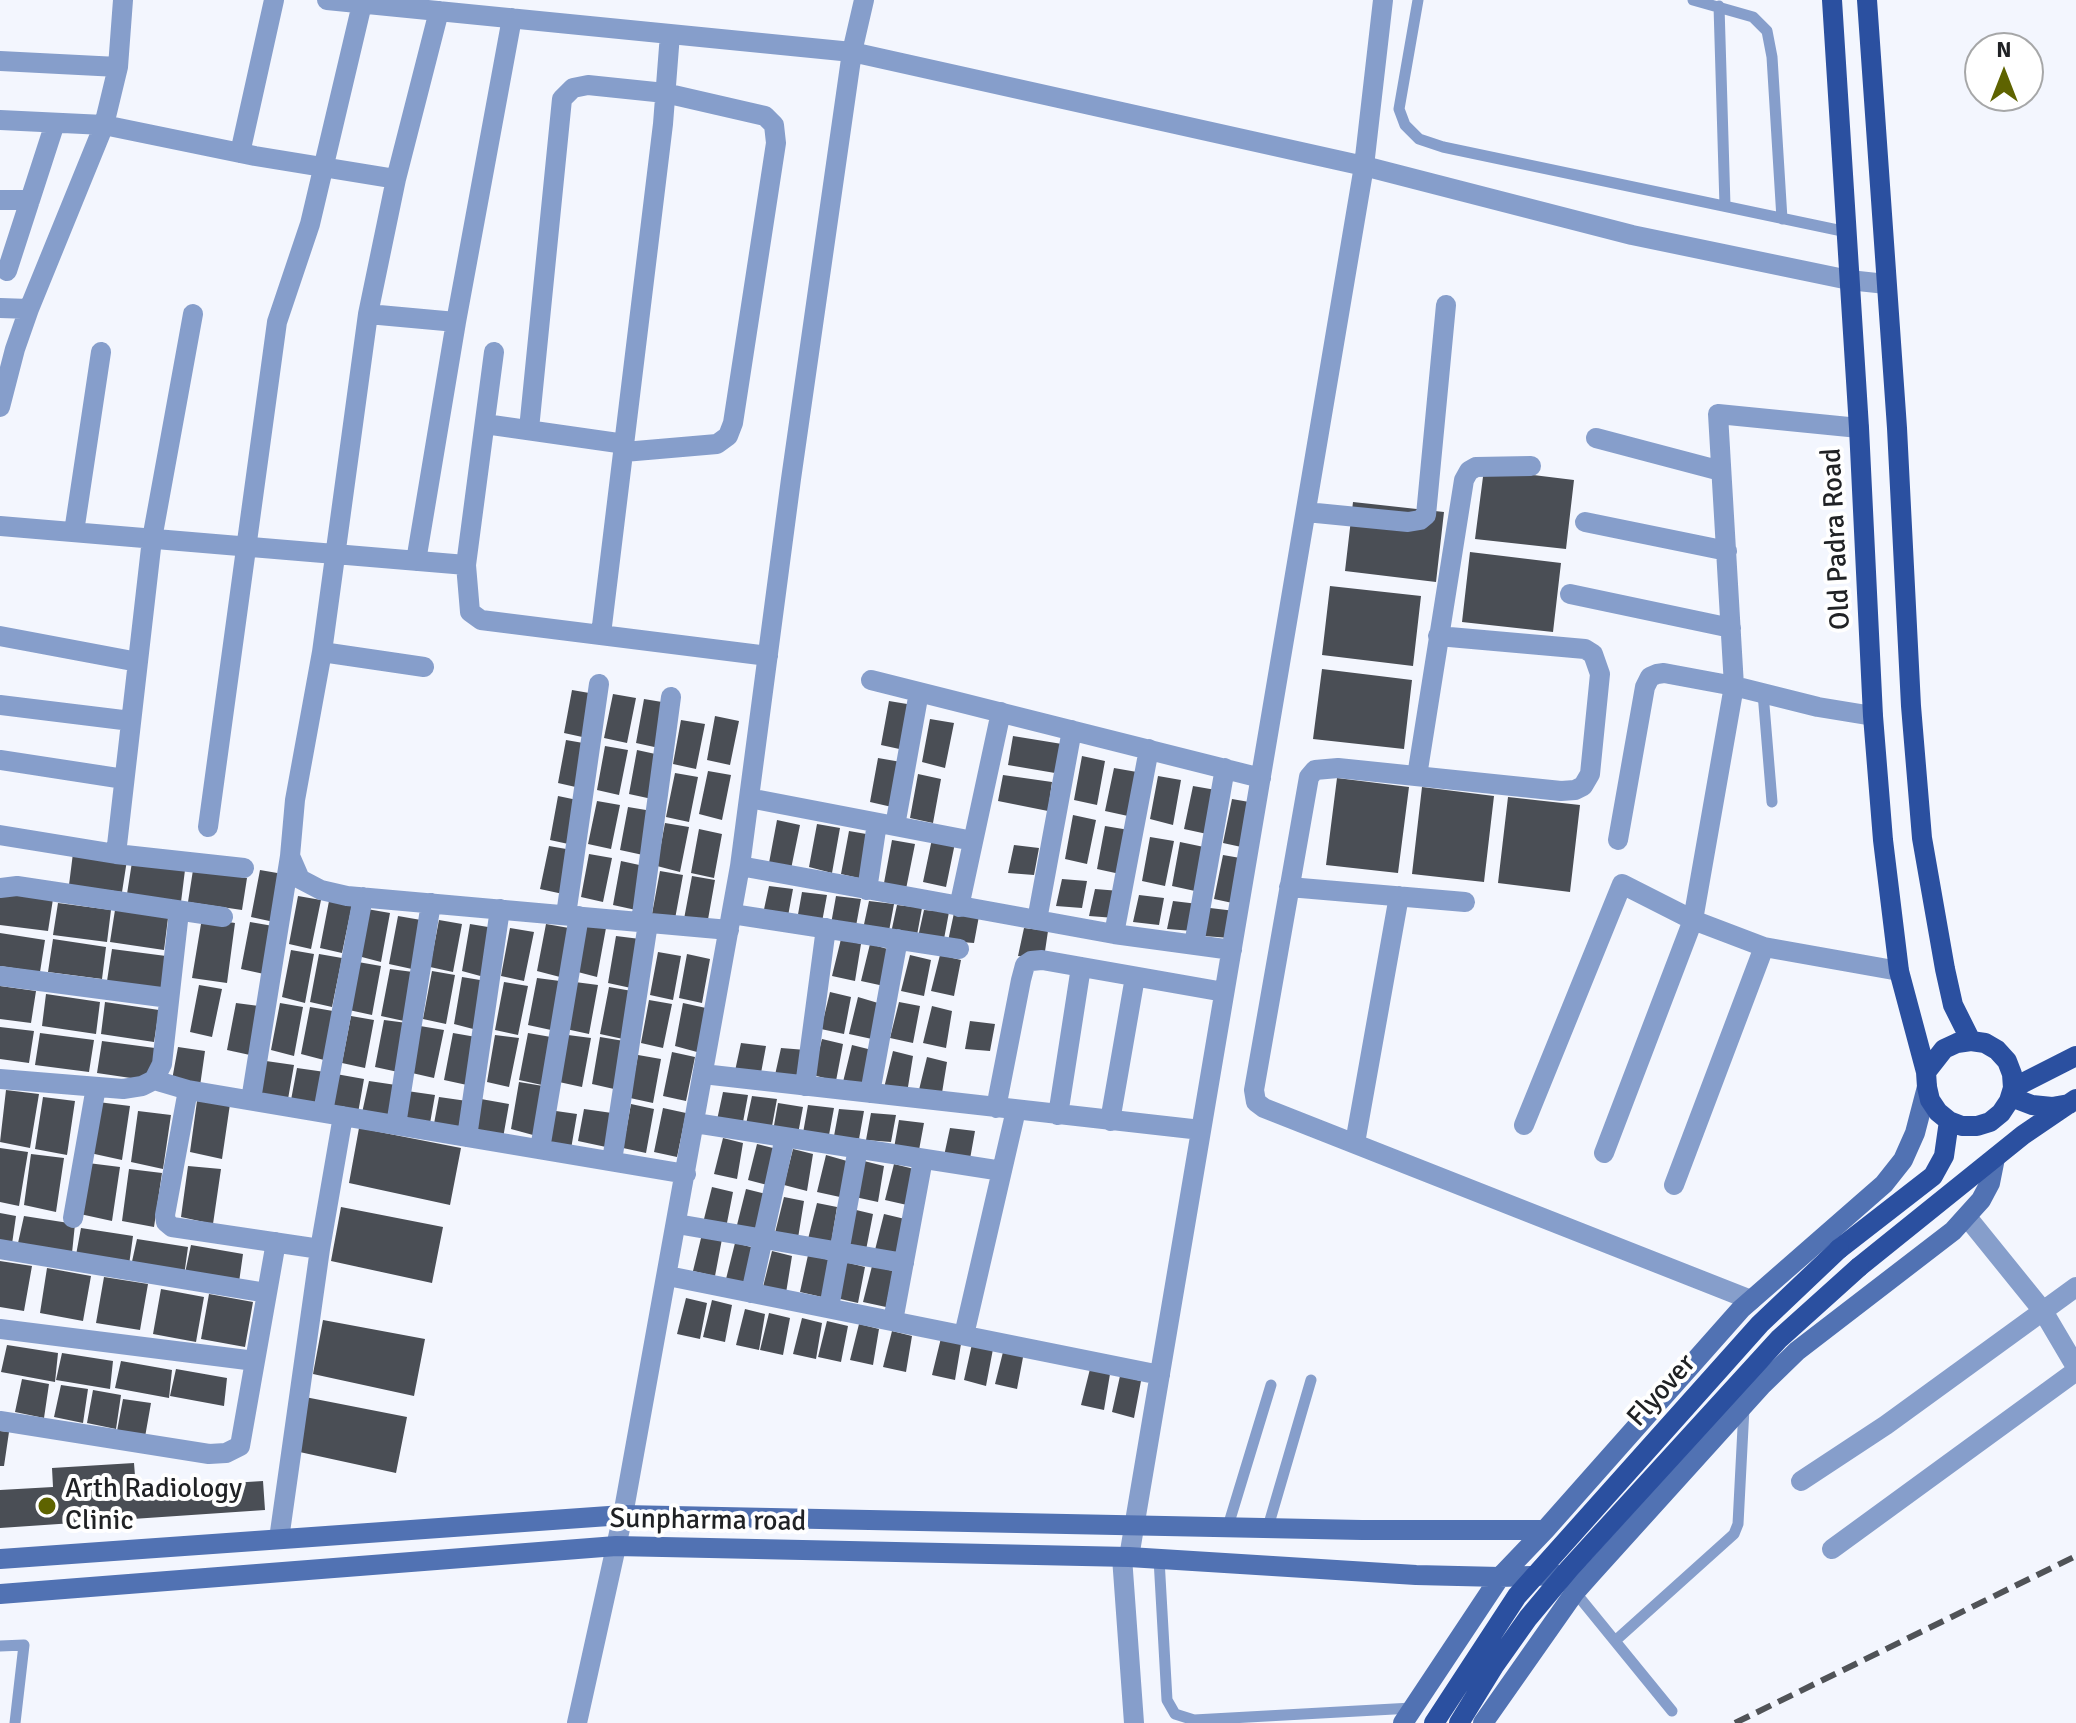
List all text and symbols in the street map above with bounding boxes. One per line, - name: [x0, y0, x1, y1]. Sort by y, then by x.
- north arrow: [1964, 32, 2044, 112]
- text: N: [1996, 36, 2012, 63]
- street label: Old Padra Road: [1815, 447, 1859, 631]
- street label: Flyover: [1621, 1348, 1703, 1434]
- place label: Arth Radiology Clinic: [65, 1473, 242, 1539]
- marker: Arth Radiology Clinic: [36, 1495, 58, 1517]
- street label: Sunpharma road: [609, 1502, 807, 1540]

